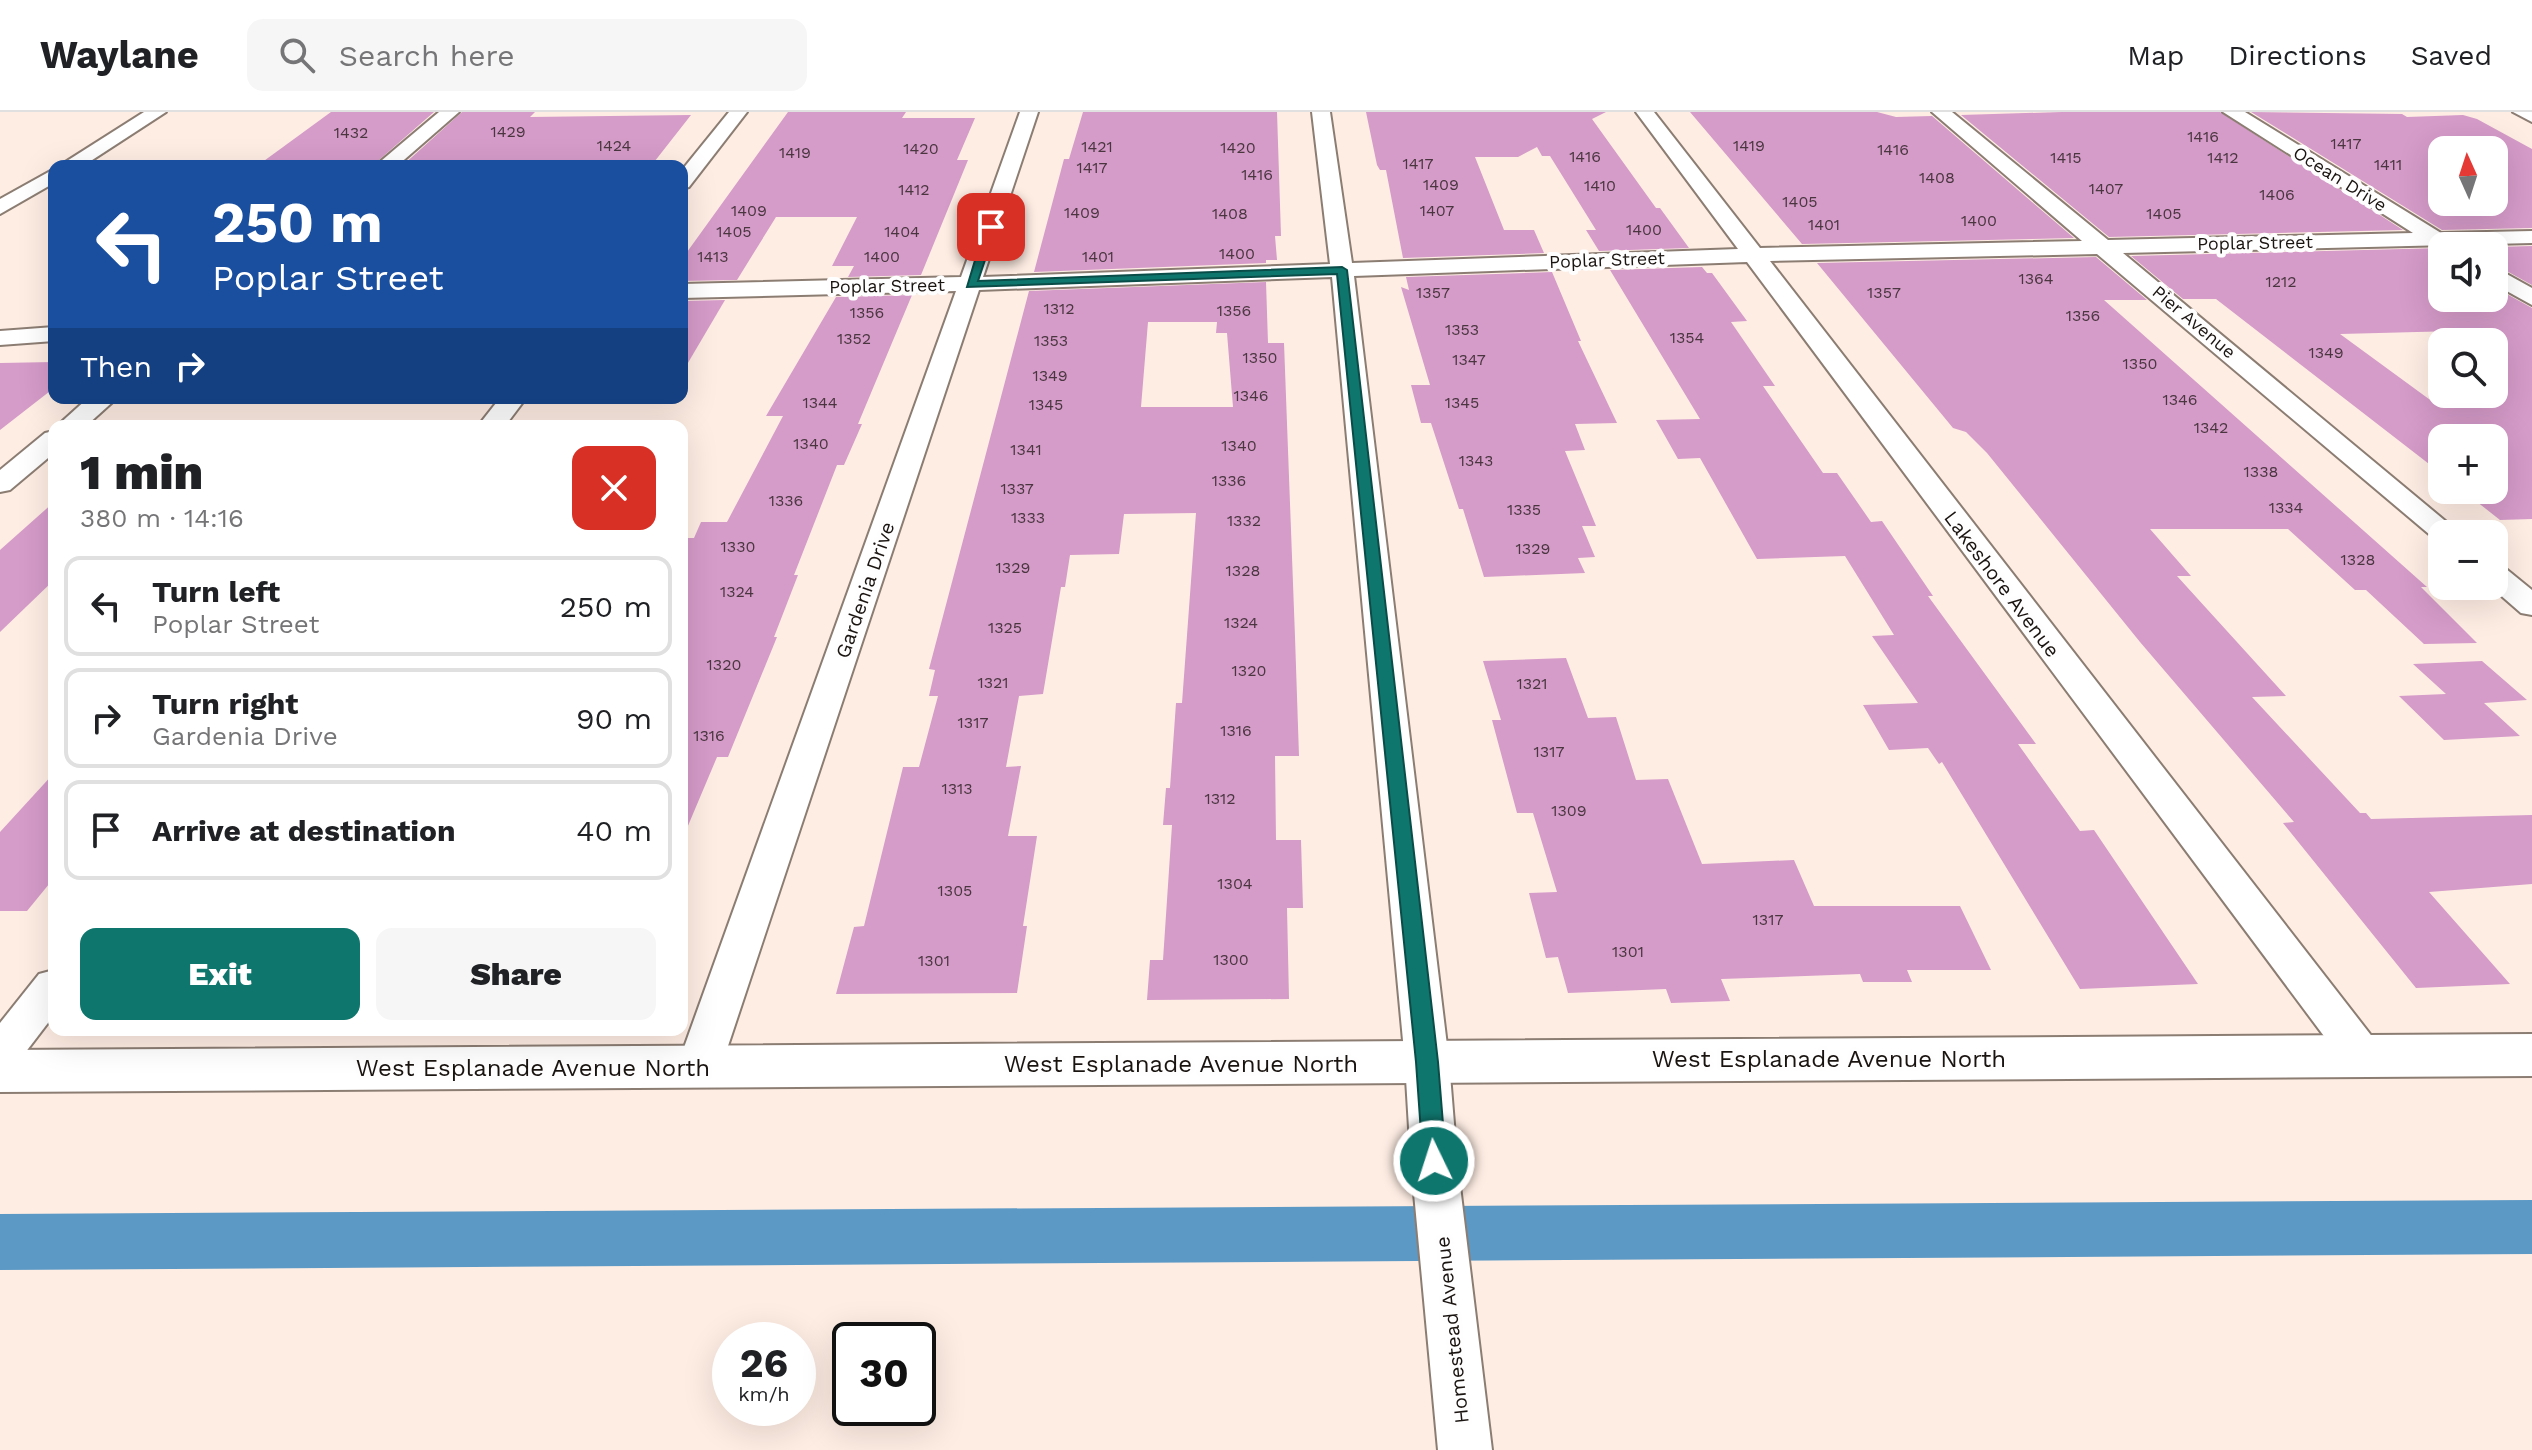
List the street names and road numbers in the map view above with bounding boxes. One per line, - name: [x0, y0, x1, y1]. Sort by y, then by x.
- street label: Ocean Drive: [2290, 142, 2391, 216]
- street label: Poplar Street: [2197, 231, 2314, 254]
- street label: Poplar Street: [1549, 247, 1666, 272]
- street label: Poplar Street: [829, 274, 946, 297]
- street label: Pier Avenue: [2148, 281, 2240, 362]
- street label: Lakeshore Avenue: [1939, 506, 2065, 662]
- street label: Gardenia Drive: [830, 519, 900, 661]
- street label: West Esplanade Avenue North: [1652, 1045, 2006, 1073]
- street label: West Esplanade Avenue North: [1004, 1050, 1358, 1078]
- street label: West Esplanade Avenue North: [356, 1054, 710, 1082]
- street label: Homestead Avenue: [1430, 1235, 1474, 1425]

